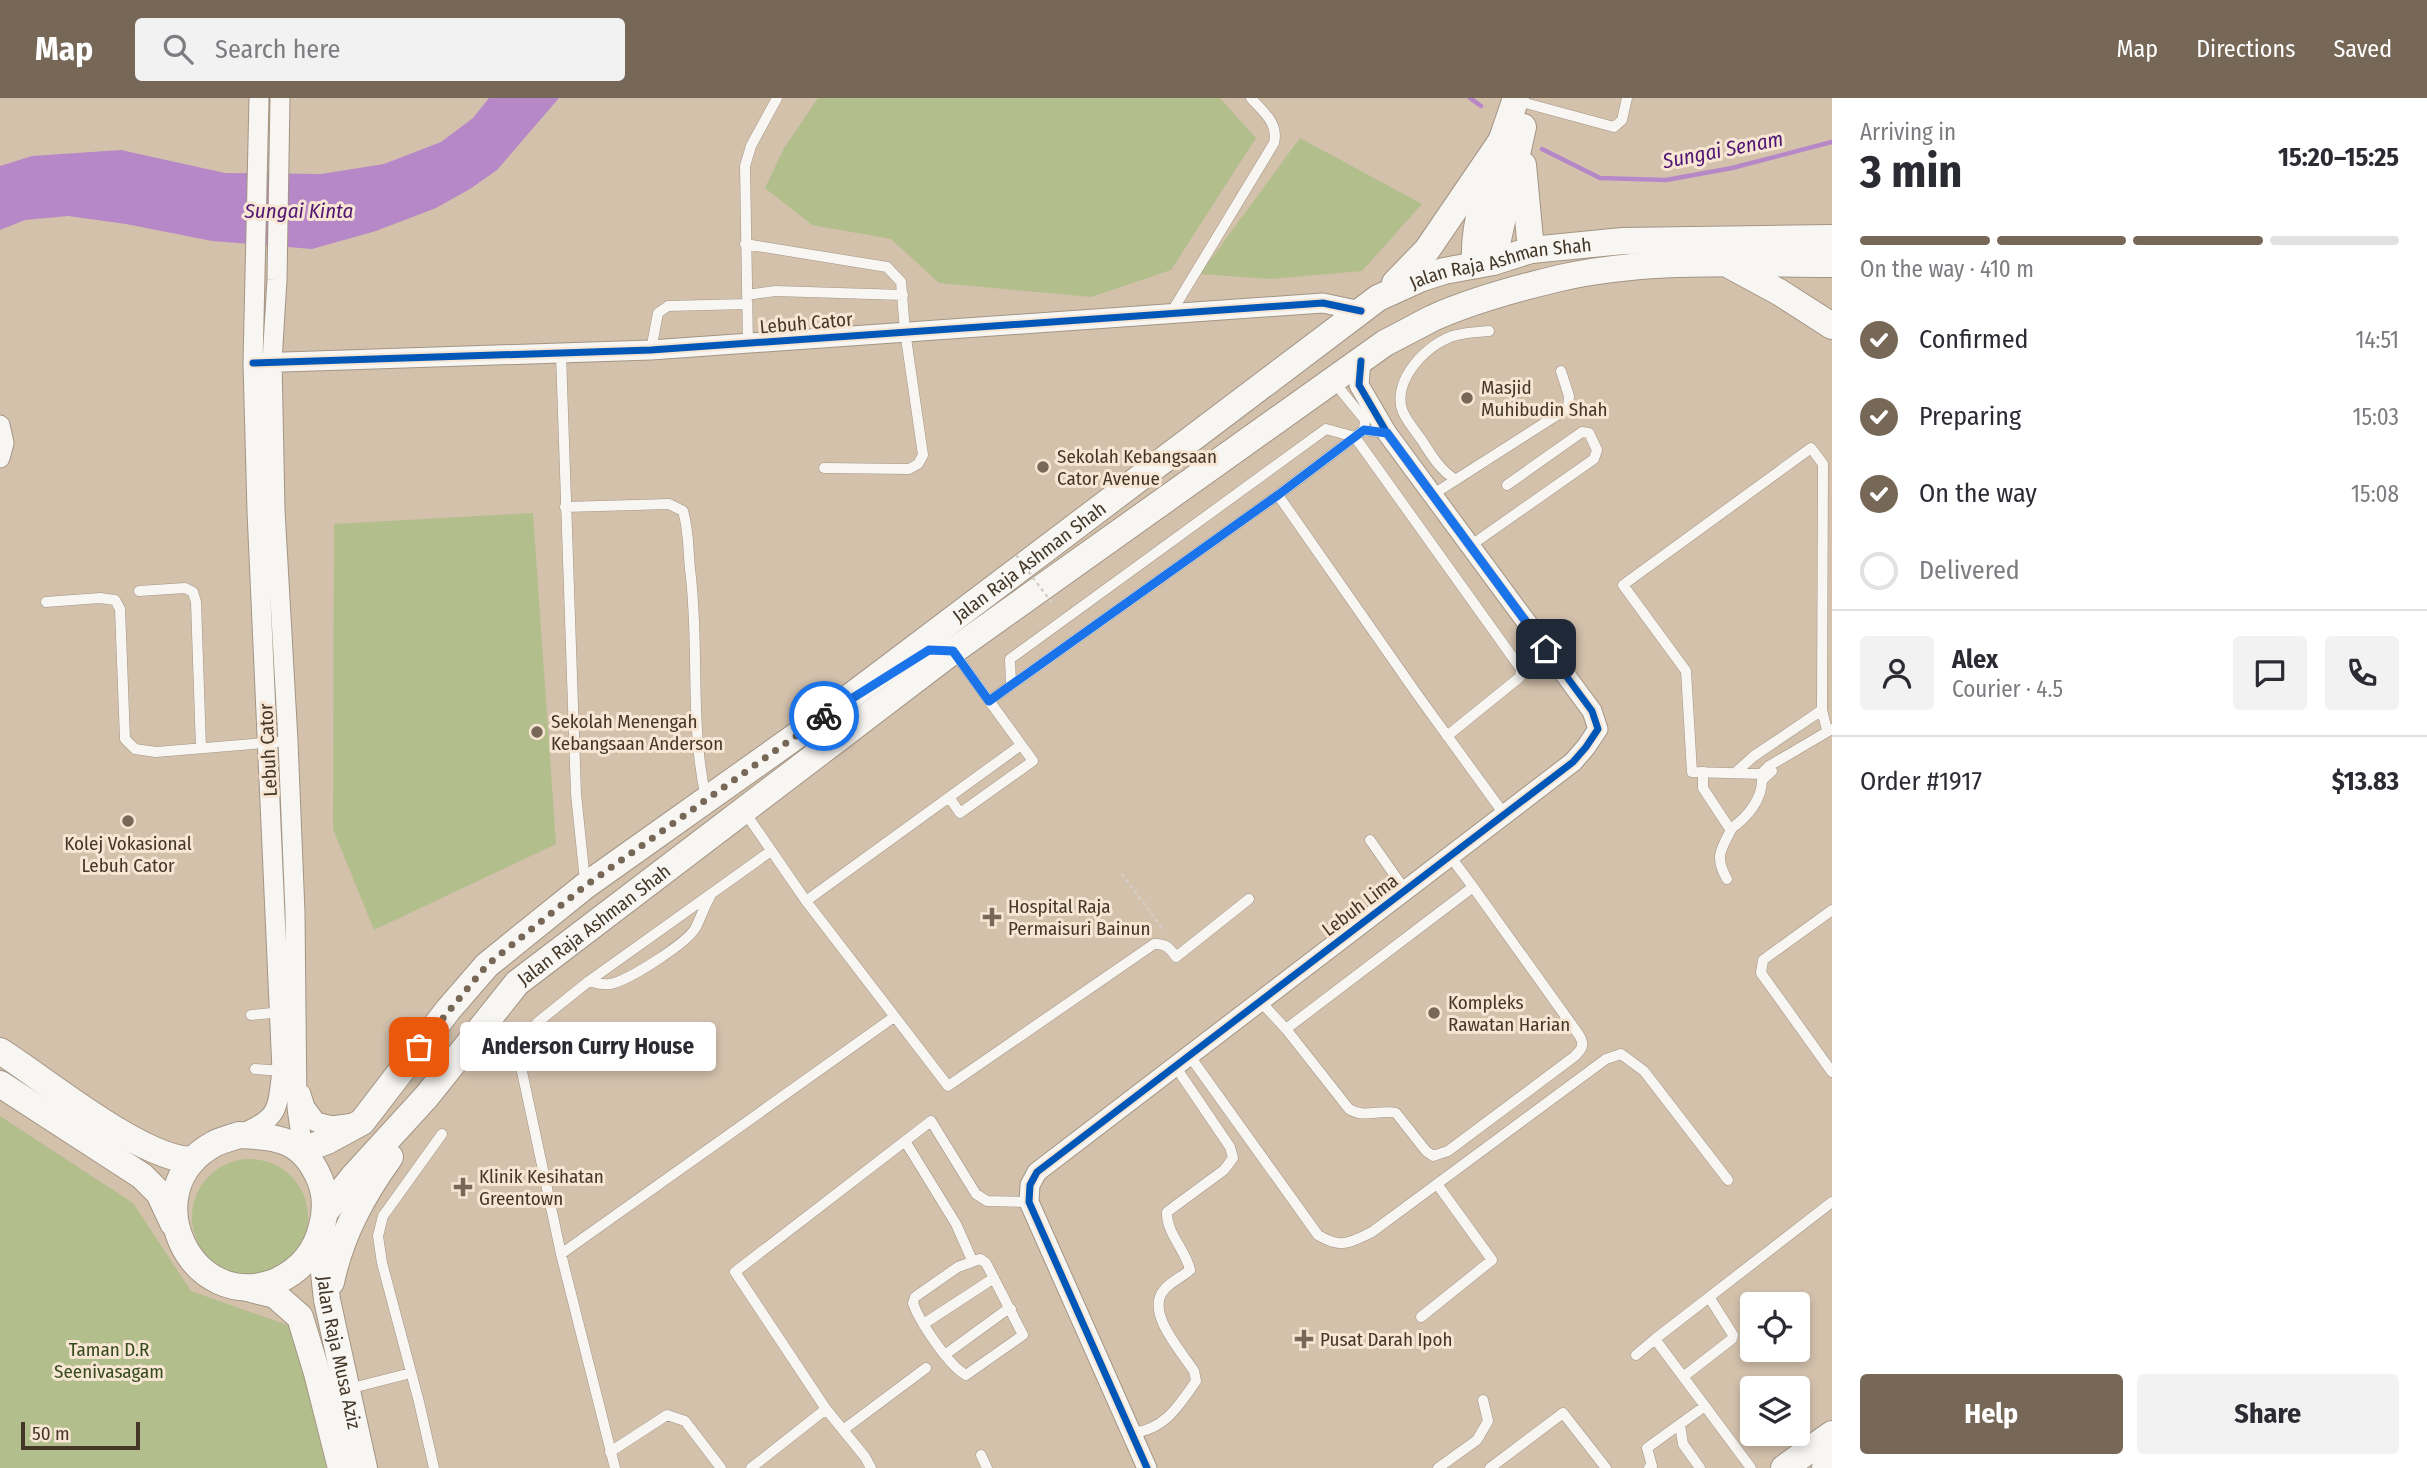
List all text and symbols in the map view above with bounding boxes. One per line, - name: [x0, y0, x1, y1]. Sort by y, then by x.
- search box: [135, 18, 625, 81]
- text: Map: [35, 29, 93, 69]
- icon: search: [159, 30, 197, 68]
- text: Search here: [215, 34, 340, 65]
- text: Map: [2117, 35, 2158, 63]
- text: Directions: [2196, 35, 2295, 63]
- text: Saved: [2333, 35, 2392, 63]
- text: Arriving in: [1860, 118, 1956, 146]
- water label: Sungai Senam: [1660, 126, 1785, 175]
- text: 15:20–15:25: [2278, 142, 2399, 173]
- text: 3 min: [1860, 144, 1962, 199]
- water label: Sungai Kinta: [244, 198, 353, 224]
- street label: Jalan Raja Ashman Shah: [1406, 233, 1592, 294]
- text: On the way · 410 m: [1860, 255, 2034, 283]
- street label: Lebuh Cator: [759, 307, 854, 339]
- icon: check: [1860, 321, 1898, 359]
- text: Confirmed: [1919, 324, 2029, 355]
- text: 14:51: [2356, 326, 2399, 354]
- place label: Masjid Muhibudin Shah: [1481, 376, 1608, 421]
- marker: Masjid Muhibudin Shah: [1459, 390, 1475, 406]
- icon: check: [1860, 398, 1898, 436]
- text: Preparing: [1919, 401, 2021, 432]
- text: 15:03: [2352, 403, 2399, 431]
- place label: Sekolah Kebangsaan Cator Avenue: [1057, 445, 1217, 490]
- marker: Sekolah Kebangsaan Cator Avenue: [1035, 459, 1051, 475]
- icon: check: [1860, 475, 1898, 513]
- text: On the way: [1919, 478, 2037, 509]
- text: 15:08: [2351, 480, 2399, 508]
- street label: Jalan Raja Ashman Shah: [948, 496, 1110, 627]
- text: Delivered: [1919, 555, 2020, 586]
- pin: [1516, 619, 1576, 679]
- icon: home: [1527, 630, 1565, 668]
- button: person: [1860, 636, 1934, 710]
- button: chat: [2233, 636, 2307, 710]
- button: phone: [2325, 636, 2399, 710]
- text: Alex: [1952, 644, 1998, 675]
- text: Courier · 4.5: [1952, 675, 2063, 703]
- courier: [789, 681, 859, 751]
- icon: bike: [805, 697, 843, 735]
- street label: Lebuh Cator: [254, 702, 282, 797]
- place label: Sekolah Menengah Kebangsaan Anderson: [551, 710, 723, 755]
- marker: Sekolah Menengah Kebangsaan Anderson: [529, 724, 545, 740]
- text: Order #1917: [1860, 766, 1982, 797]
- text: $13.83: [2332, 766, 2399, 797]
- marker: Kolej Vokasional Lebuh Cator: [120, 813, 136, 829]
- place label: Kolej Vokasional Lebuh Cator: [64, 832, 192, 877]
- street label: Jalan Raja Ashman Shah: [513, 859, 675, 990]
- street label: Lebuh Lima: [1318, 869, 1402, 941]
- place label: Hospital Raja Permaisuri Bainun: [1008, 895, 1150, 940]
- marker: Hospital Raja Permaisuri Bainun: [982, 907, 1002, 927]
- place label: Kompleks Rawatan Harian: [1448, 991, 1570, 1036]
- marker: Kompleks Rawatan Harian: [1426, 1005, 1442, 1021]
- pin: [389, 1017, 449, 1077]
- callout: Anderson Curry House: [461, 1023, 716, 1072]
- icon: bag: [400, 1028, 438, 1066]
- text: Anderson Curry House: [482, 1032, 694, 1060]
- place label: Klinik Kesihatan Greentown: [479, 1165, 604, 1210]
- marker: Klinik Kesihatan Greentown: [453, 1177, 473, 1197]
- street label: Jalan Raja Musa Aziz: [313, 1275, 367, 1431]
- map controls: [1740, 1292, 1810, 1446]
- button: locate: [1740, 1292, 1810, 1362]
- place label: Pusat Darah Ipoh: [1320, 1328, 1452, 1351]
- marker: Pusat Darah Ipoh: [1294, 1329, 1314, 1349]
- park label: Taman D.R Seenivasagam: [54, 1338, 164, 1383]
- button: Help: [1860, 1374, 2123, 1454]
- button: Share: [2137, 1374, 2399, 1454]
- button: layers: [1740, 1376, 1810, 1446]
- scale bar: [21, 1419, 140, 1451]
- text: 50 m: [32, 1422, 70, 1445]

